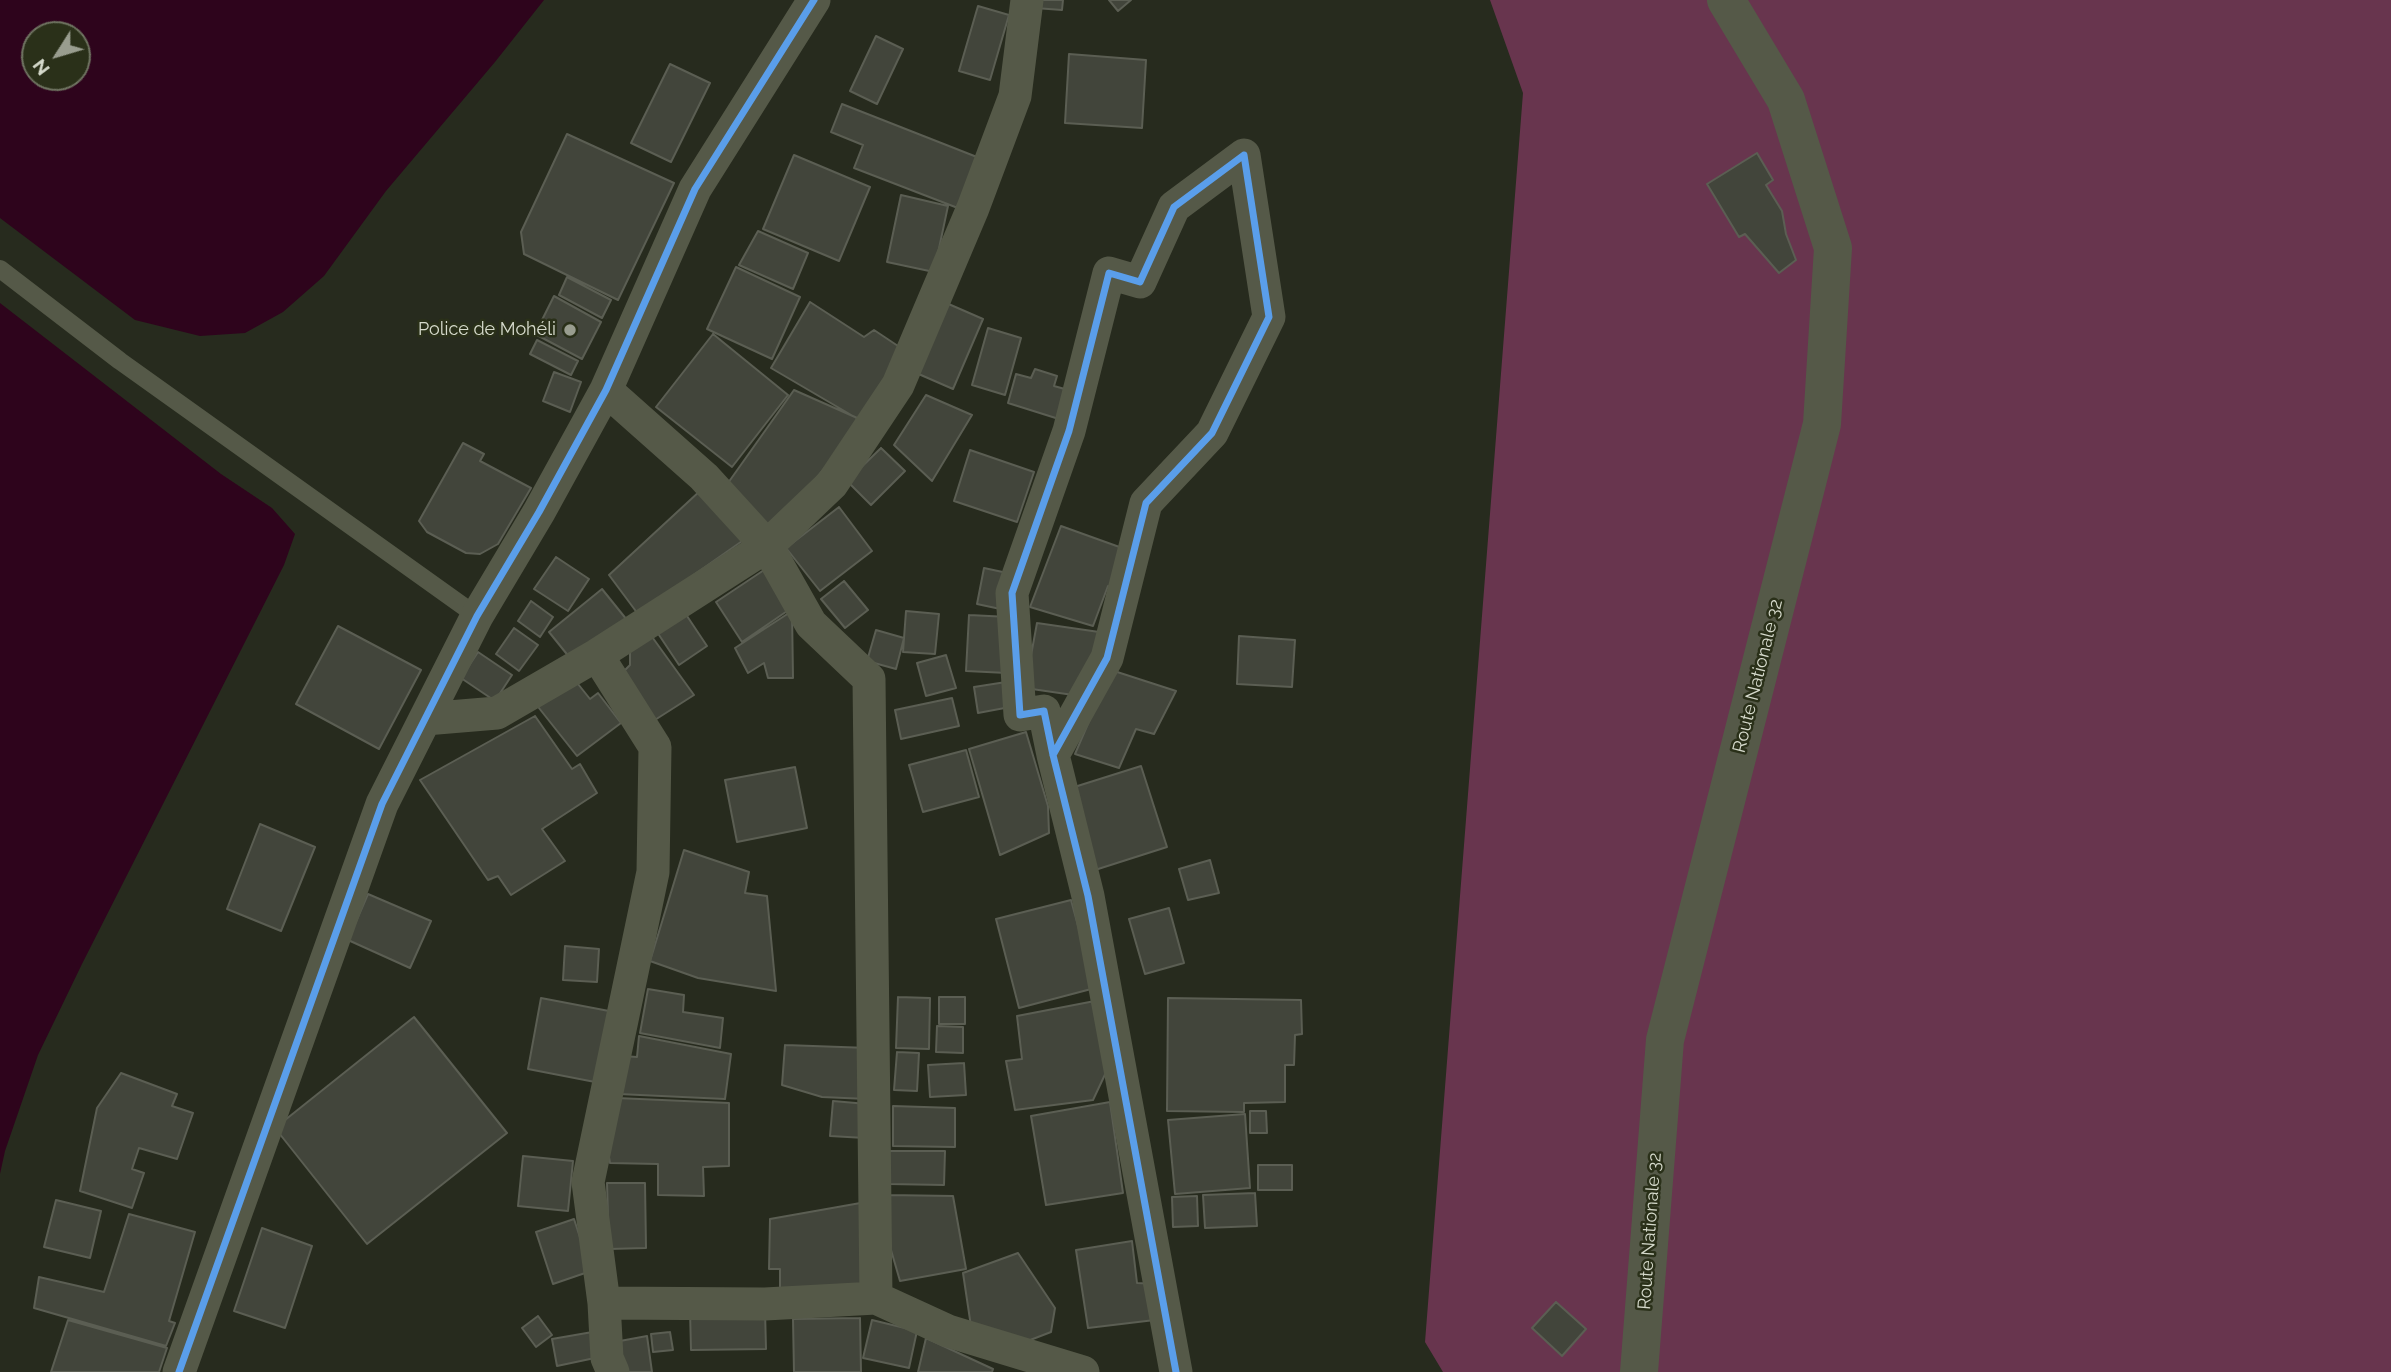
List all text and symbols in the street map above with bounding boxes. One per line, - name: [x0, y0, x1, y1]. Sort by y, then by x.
- north arrow: [21, 21, 91, 91]
- text: N: [28, 55, 54, 80]
- place label: Police de Mohéli: [418, 319, 556, 341]
- marker: Police de Mohéli: [562, 322, 578, 338]
- street label: Route Nationale 32: [1728, 597, 1788, 755]
- street label: Route Nationale 32: [1634, 1152, 1666, 1310]

